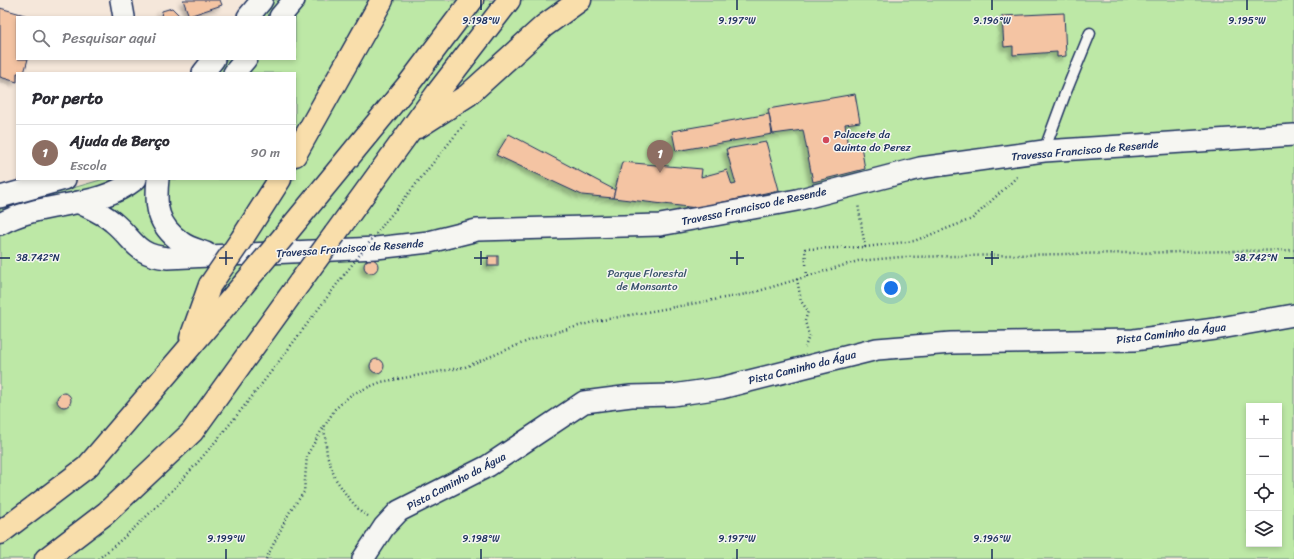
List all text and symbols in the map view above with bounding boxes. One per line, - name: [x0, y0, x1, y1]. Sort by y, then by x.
- text: 9.198°W: [462, 12, 500, 30]
- text: 9.197°W: [718, 12, 756, 30]
- text: 9.196°W: [973, 12, 1011, 30]
- text: 9.195°W: [1228, 12, 1266, 30]
- search box: [16, 16, 296, 60]
- text: Pesquisar aqui: [62, 25, 156, 51]
- icon: search: [30, 27, 52, 49]
- text: Por perto: [32, 83, 103, 113]
- place label: Palacete da Quinta do Perez: [834, 125, 912, 157]
- text: Ajuda de Berço: [70, 128, 170, 154]
- marker: Palacete da Quinta do Perez: [821, 135, 831, 145]
- street label: Travessa Francisco de Resende: [1011, 135, 1160, 166]
- pin: 1: [647, 140, 673, 173]
- text: 1: [42, 141, 48, 164]
- text: 90 m: [250, 141, 280, 164]
- text: Escola: [70, 154, 107, 177]
- street label: Travessa Francisco de Resende: [680, 182, 829, 231]
- street label: Travessa Francisco de Resende: [276, 234, 425, 263]
- text: 38.742°N: [16, 249, 60, 267]
- text: 38.742°N: [1234, 249, 1278, 267]
- park label: Parque Florestal de Monsanto: [607, 264, 687, 296]
- your location: [881, 278, 901, 298]
- street label: Pista Caminho da Água: [1115, 317, 1227, 350]
- street label: Pista Caminho da Água: [746, 345, 858, 390]
- map controls: [1246, 403, 1282, 547]
- button: +: [1246, 403, 1282, 439]
- button: −: [1246, 439, 1282, 475]
- street label: Pista Caminho da Água: [403, 447, 510, 516]
- button: locate: [1246, 475, 1282, 511]
- button: layers: [1246, 511, 1282, 547]
- text: 9.199°W: [207, 530, 245, 548]
- text: 9.198°W: [462, 530, 500, 548]
- text: 9.197°W: [718, 530, 756, 548]
- text: 9.196°W: [973, 530, 1011, 548]

